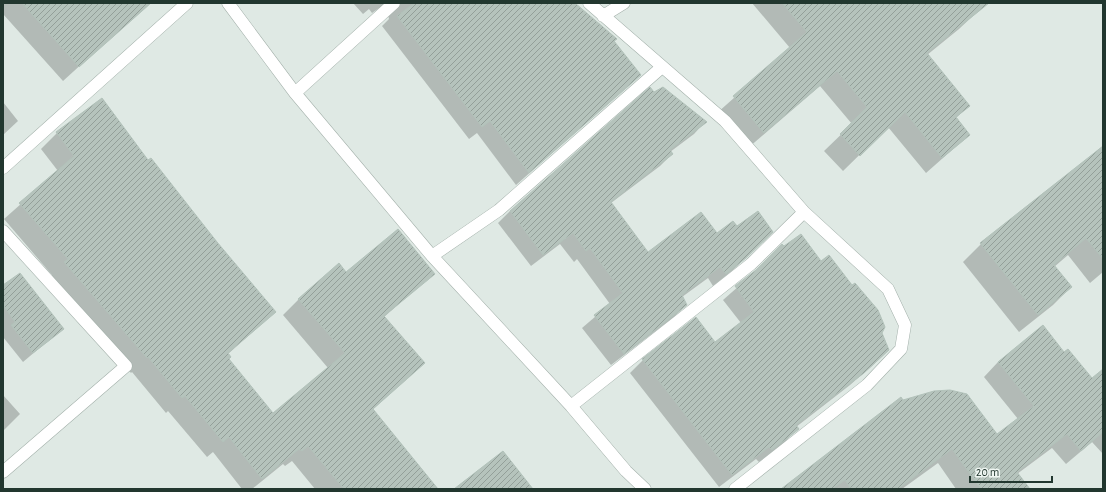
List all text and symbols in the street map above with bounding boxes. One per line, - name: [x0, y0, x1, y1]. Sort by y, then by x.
- scale bar: [970, 458, 1052, 484]
- text: 20 m: [976, 466, 999, 478]

